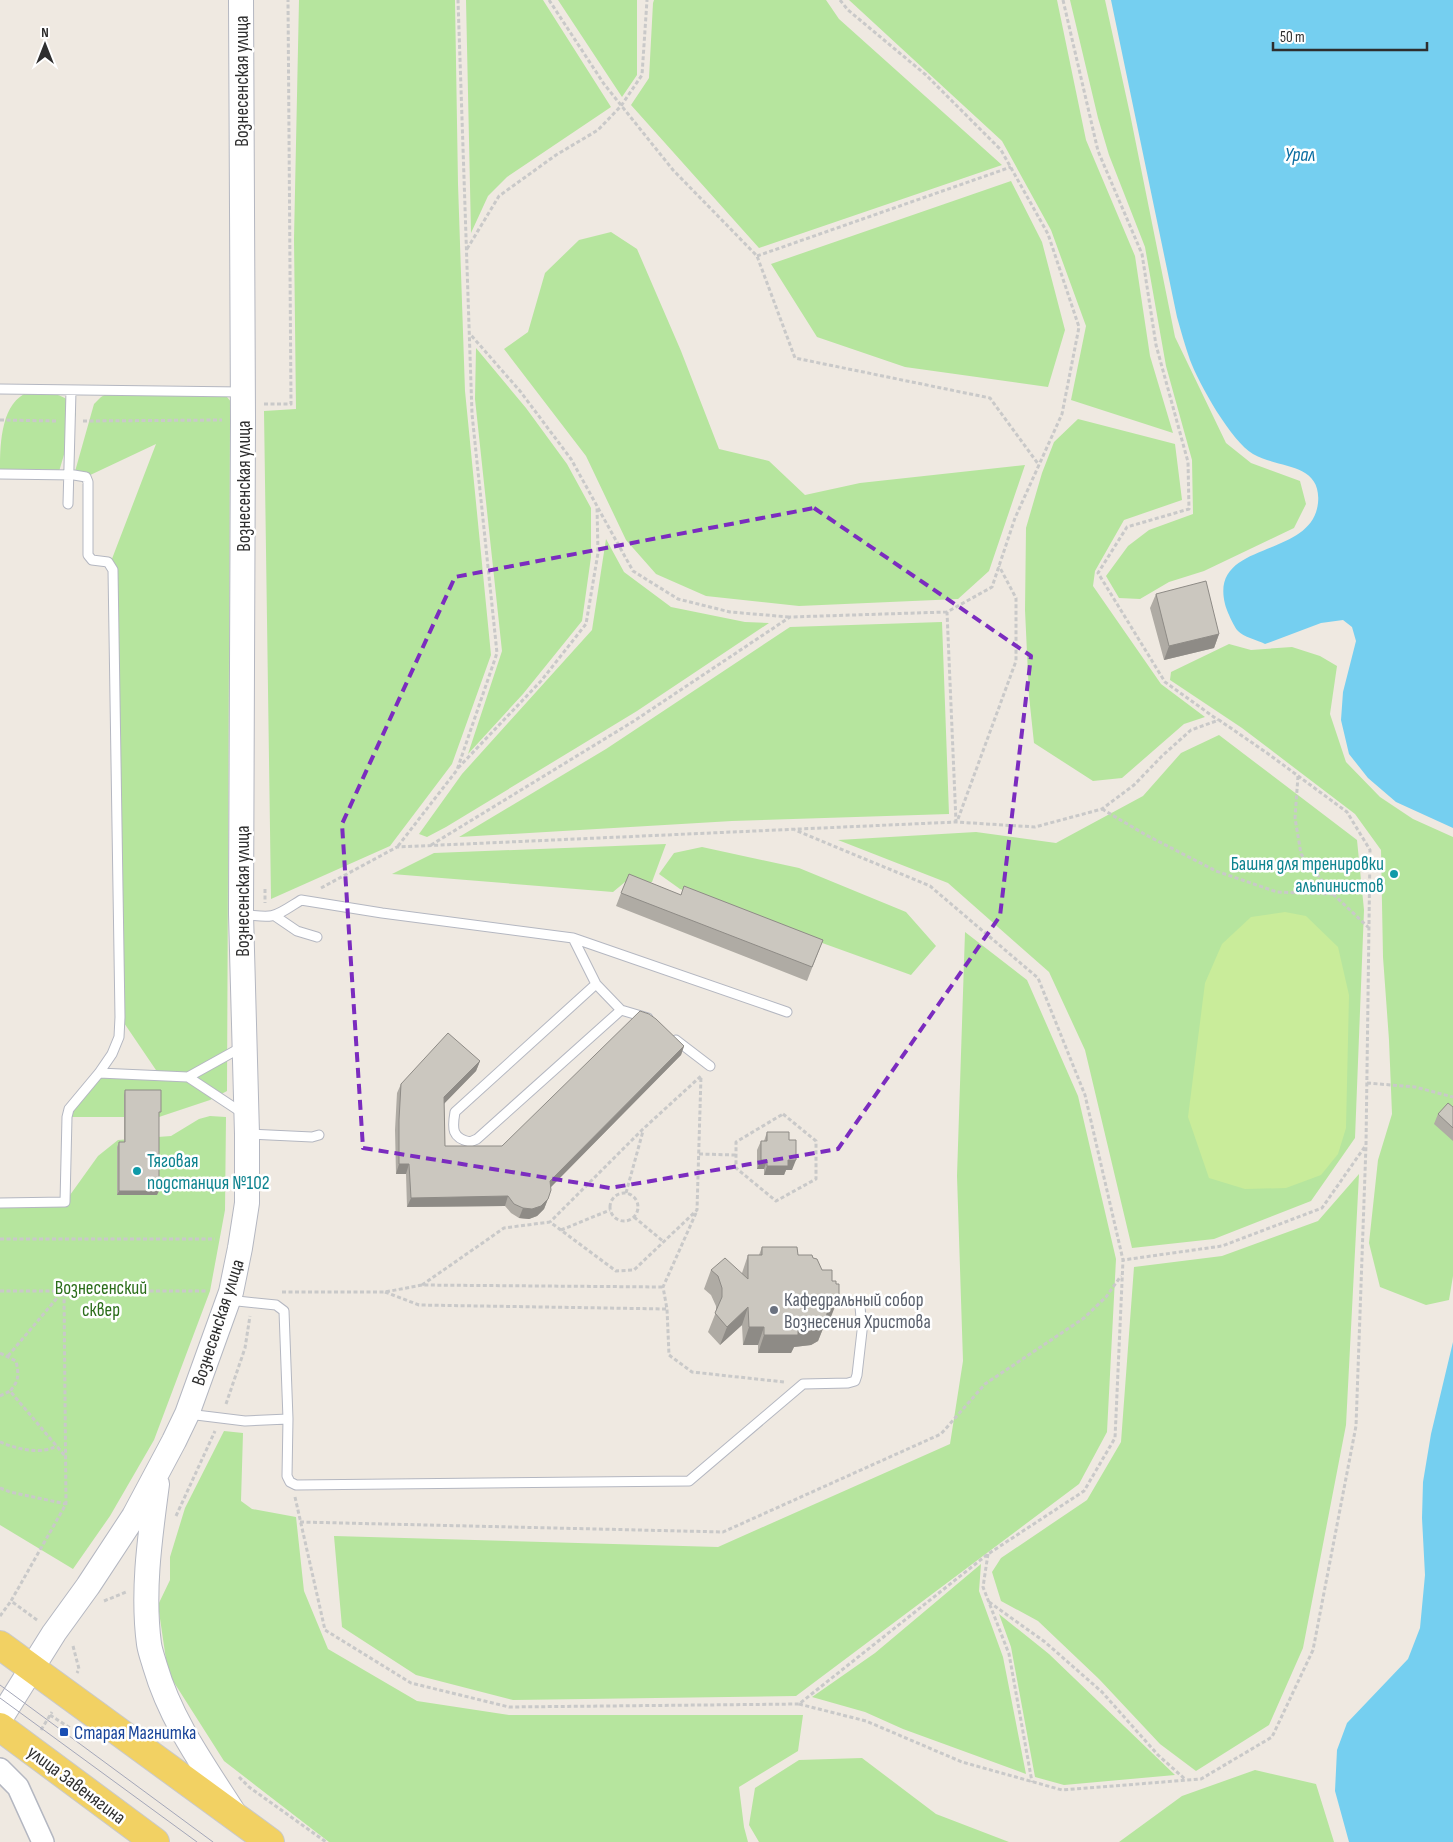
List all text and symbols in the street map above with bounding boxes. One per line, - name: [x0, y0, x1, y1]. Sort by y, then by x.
- street label: Вознесенская улица: [231, 15, 254, 147]
- north arrow: [20, 20, 70, 70]
- scale bar: [1273, 20, 1427, 52]
- text: N: [41, 24, 49, 41]
- text: 50 m: [1280, 28, 1305, 47]
- water label: Урал: [1285, 143, 1315, 167]
- street label: Вознесенская улица: [233, 420, 256, 552]
- street label: Вознесенская улица: [232, 825, 255, 957]
- place label: Башня для тренировки альпинистов: [1231, 853, 1384, 898]
- marker: Башня для тренировки альпинистов: [1388, 868, 1400, 880]
- place label: Тяговая подстанция №102: [147, 1150, 269, 1195]
- marker: Тяговая подстанция №102: [131, 1165, 143, 1177]
- street label: Вознесенская улица: [187, 1256, 250, 1388]
- park label: Вознесенский cквер: [55, 1277, 147, 1322]
- place label: Кафедральный собор Вознесения Христова: [784, 1289, 931, 1334]
- marker: Кафедральный собор Вознесения Христова: [768, 1304, 780, 1316]
- place label: Старая Магнитка: [74, 1722, 196, 1745]
- marker: Старая Магнитка: [58, 1726, 70, 1738]
- street label: улица Завенягина: [22, 1741, 130, 1830]

